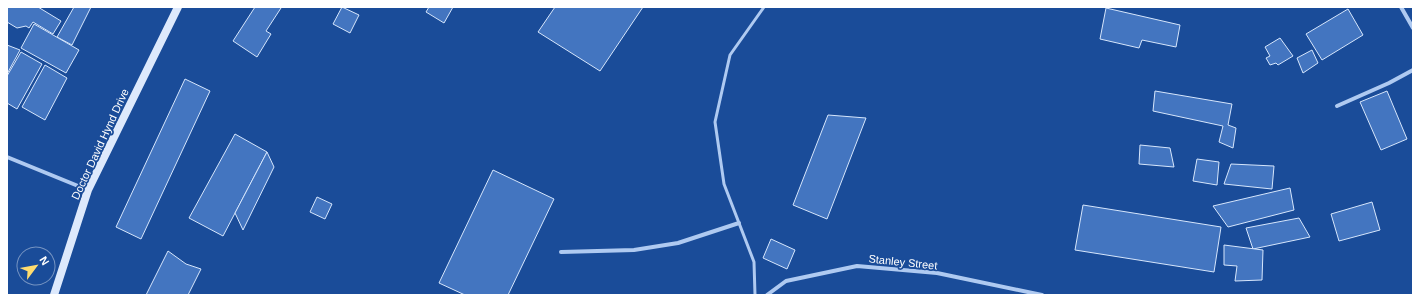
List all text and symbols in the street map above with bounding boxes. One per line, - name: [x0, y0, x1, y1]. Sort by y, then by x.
- street label: Doctor David Hynd Drive: [69, 87, 131, 201]
- north arrow: [16, 246, 56, 286]
- street label: Stanley Street: [868, 252, 938, 272]
- text: N: [37, 254, 52, 267]

